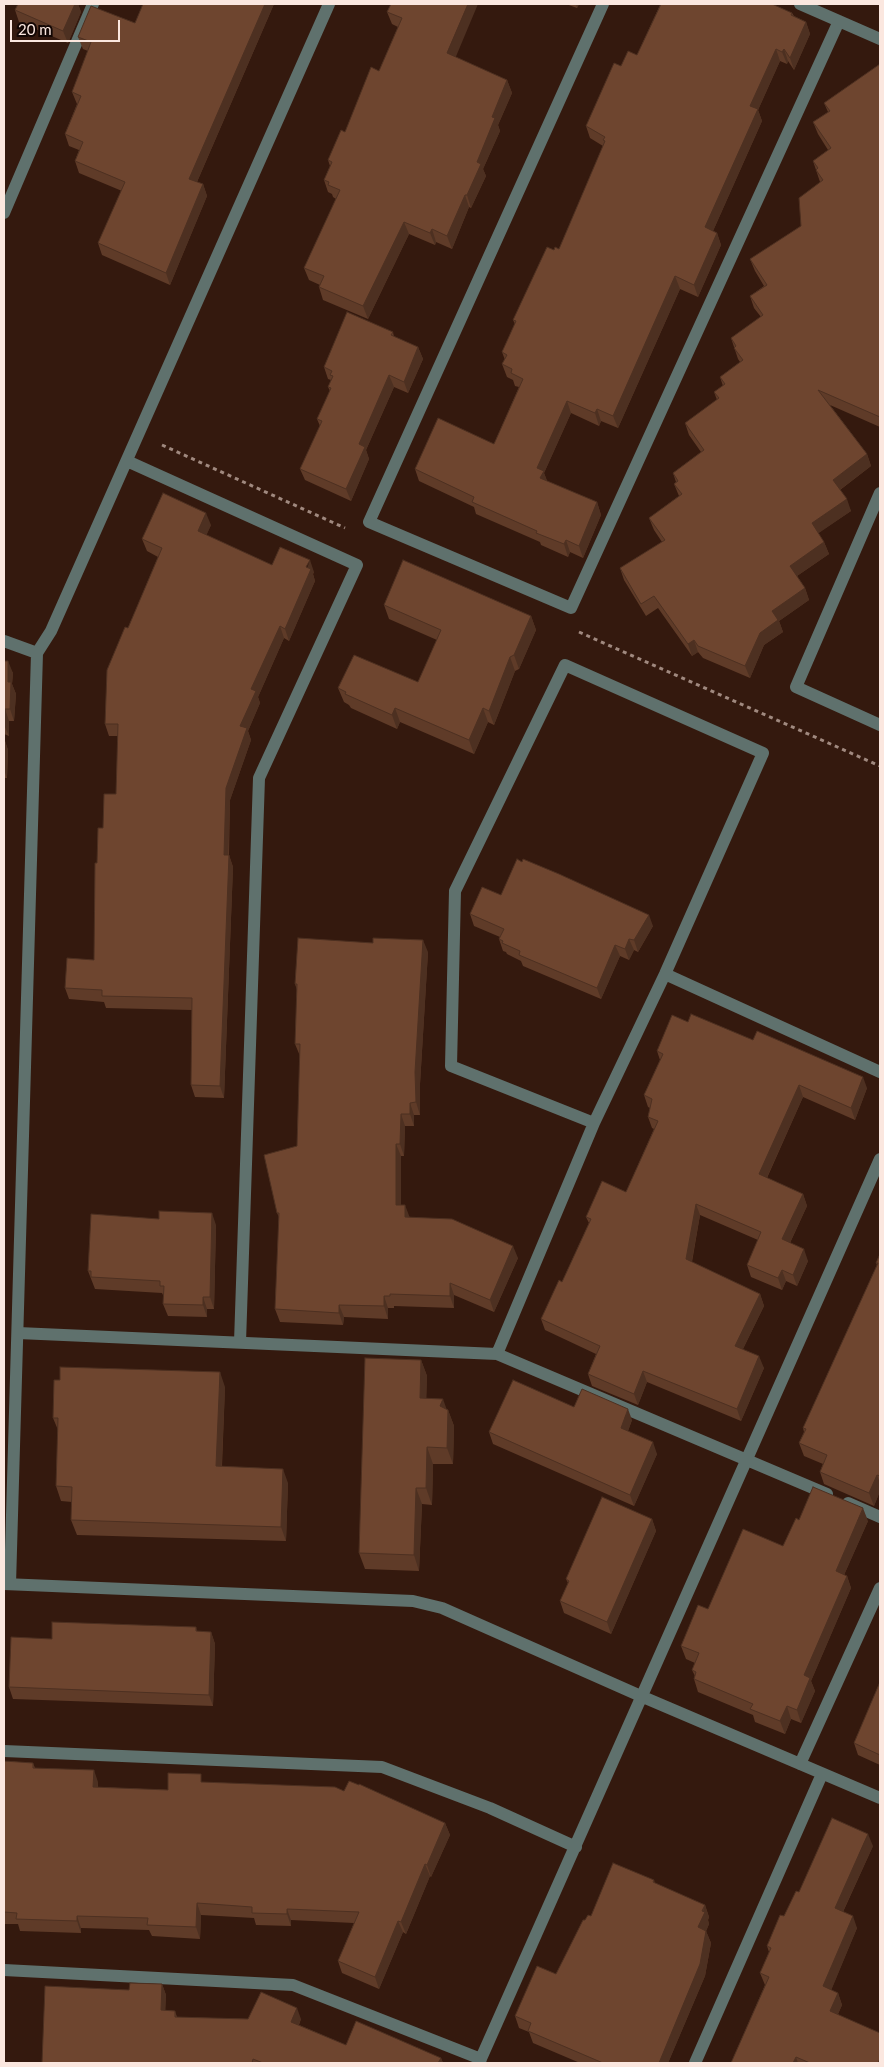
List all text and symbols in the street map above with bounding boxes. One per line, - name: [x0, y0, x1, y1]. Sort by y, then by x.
- scale bar: [12, 10, 122, 42]
- text: 20 m: [18, 20, 52, 38]

